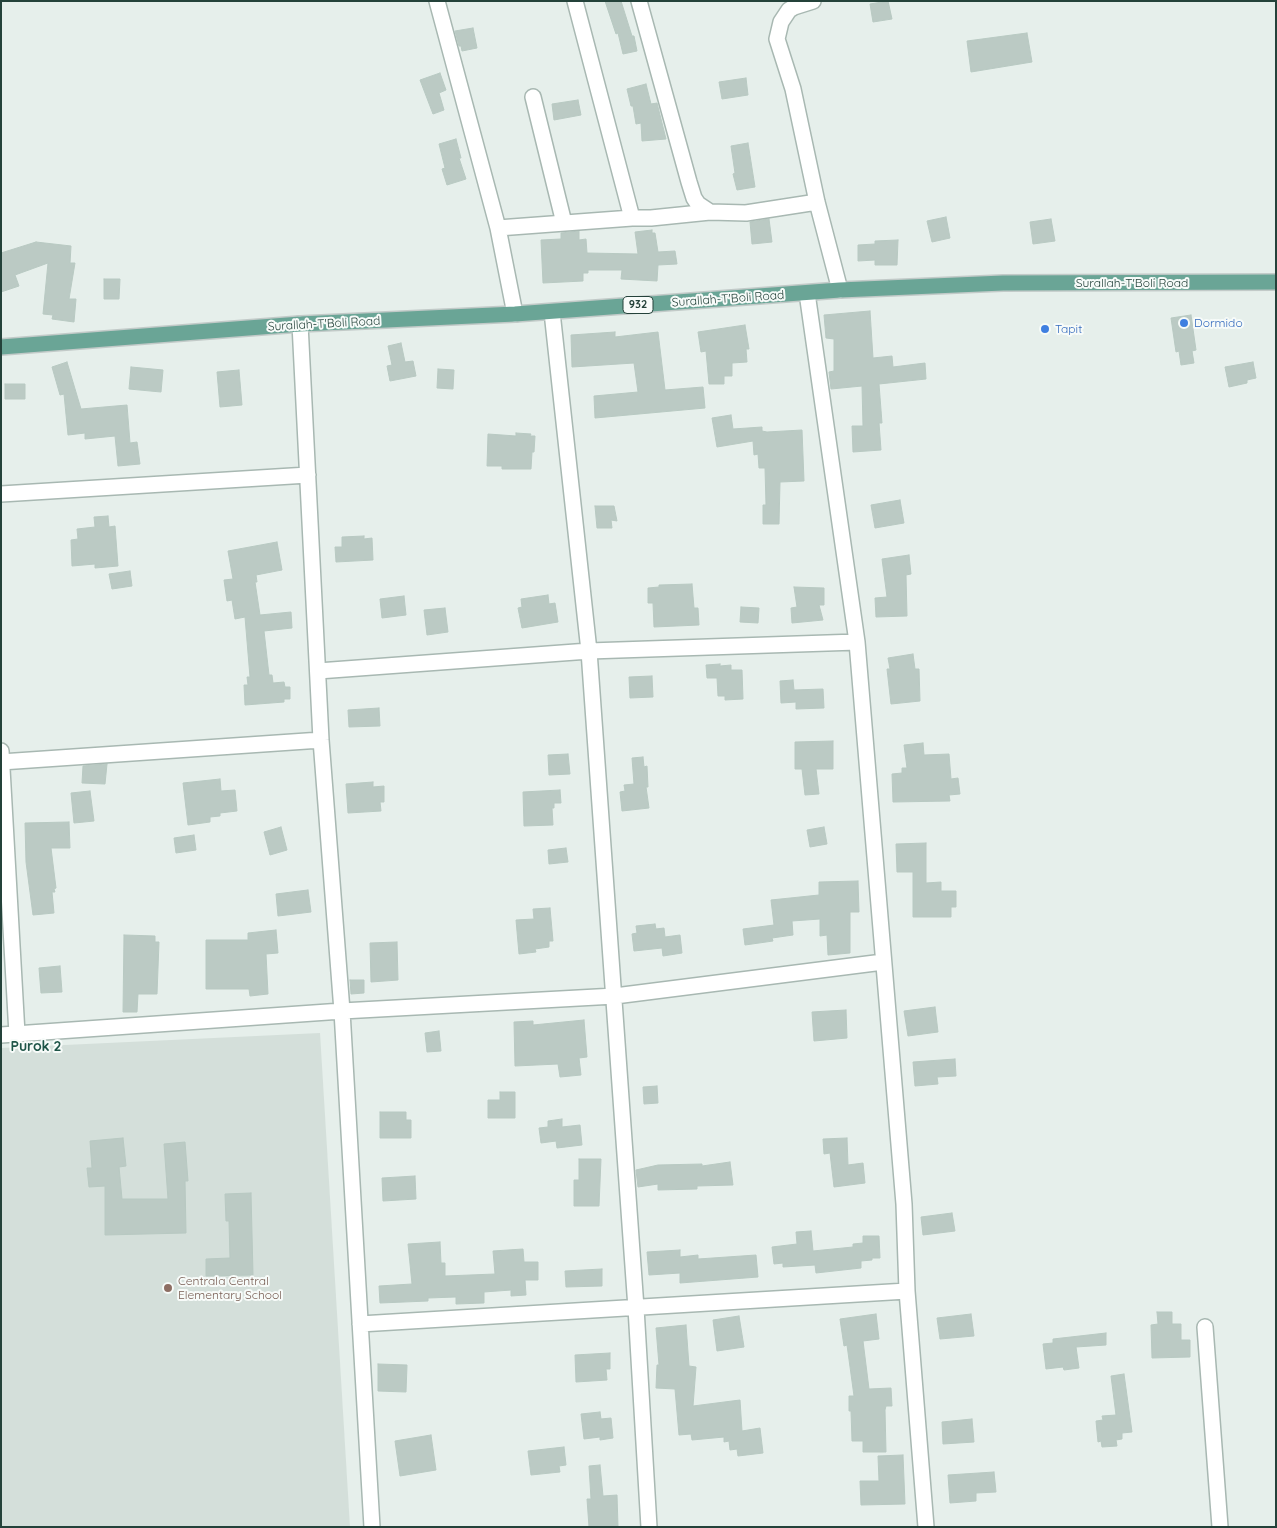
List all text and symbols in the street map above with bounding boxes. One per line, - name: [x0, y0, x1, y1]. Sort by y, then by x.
- street label: Surallah-T'Boli Road: [1076, 276, 1188, 290]
- street label: Surallah-T'Boli Road: [671, 288, 785, 310]
- road number: 932: [623, 296, 653, 314]
- street label: Surallah-T'Boli Road: [267, 314, 381, 334]
- place label: Dormido: [1194, 316, 1243, 330]
- marker: Dormido: [1178, 317, 1190, 329]
- place label: Tapit: [1055, 322, 1082, 336]
- marker: Tapit: [1039, 323, 1051, 335]
- district label: Purok 2: [11, 1039, 61, 1055]
- place label: Centrala Central Elementary School: [178, 1274, 282, 1302]
- marker: Centrala Central Elementary School: [162, 1282, 174, 1294]

